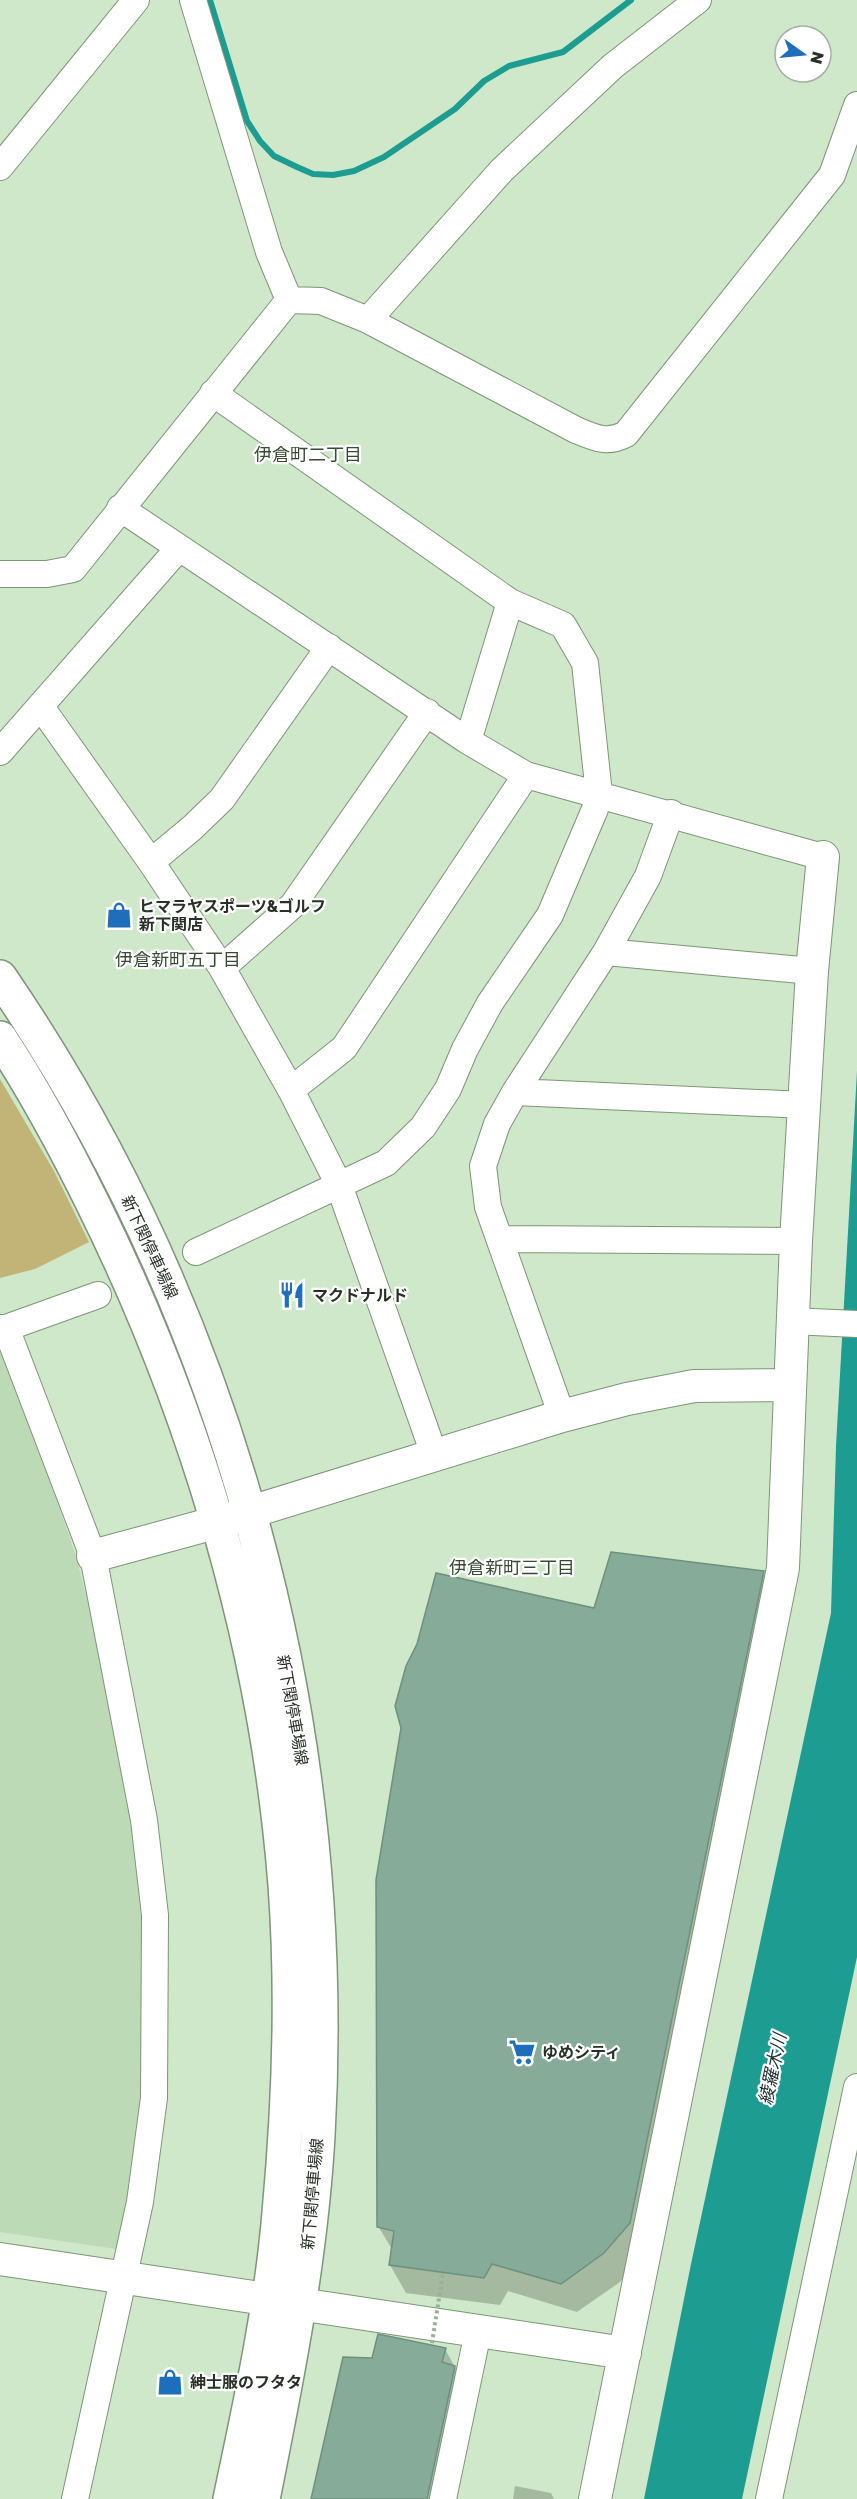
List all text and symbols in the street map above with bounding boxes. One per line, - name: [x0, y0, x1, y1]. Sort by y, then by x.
- north arrow: [773, 24, 833, 84]
- text: N: [806, 49, 829, 66]
- district label: 伊倉町二丁目: [254, 443, 362, 465]
- place label: ヒマラヤスポーツ&ゴルフ 新下関店: [139, 896, 326, 934]
- shop icon: ヒマラヤスポーツ&ゴルフ 新下関店: [104, 900, 134, 930]
- district label: 伊倉新町五丁目: [115, 948, 241, 970]
- street label: 新下関停車場線: [117, 1192, 183, 1302]
- restaurant icon: マクドナルド: [277, 1280, 307, 1310]
- place label: マクドナルド: [312, 1285, 408, 1305]
- district label: 伊倉新町三丁目: [449, 1556, 575, 1578]
- street label: 新下関停車場線: [273, 1653, 313, 1767]
- water label: 綾羅木川: [754, 2030, 791, 2107]
- supermarket icon: ゆめシティ: [507, 2037, 537, 2067]
- place label: ゆめシティ: [542, 2042, 621, 2062]
- street label: 新下関停車場線: [297, 2137, 327, 2251]
- shop icon: 紳士服のフタタ: [155, 2367, 185, 2397]
- place label: 紳士服のフタタ: [190, 2372, 302, 2392]

